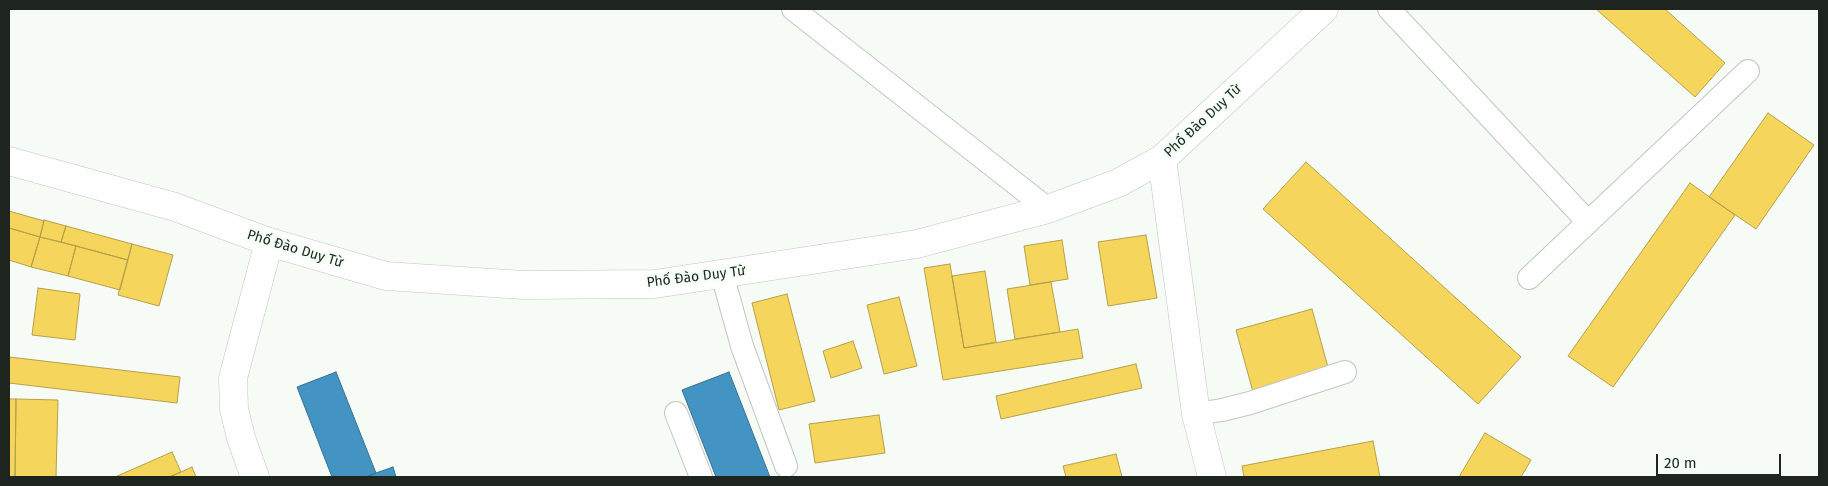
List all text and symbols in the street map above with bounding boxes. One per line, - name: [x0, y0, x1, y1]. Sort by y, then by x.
- street label: Phố Đào Duy Từ: [1161, 81, 1245, 161]
- street label: Phố Đào Duy Từ: [245, 226, 345, 272]
- street label: Phố Đào Duy Từ: [646, 263, 746, 291]
- scale bar: [1658, 444, 1783, 476]
- text: 20 m: [1664, 454, 1697, 472]

